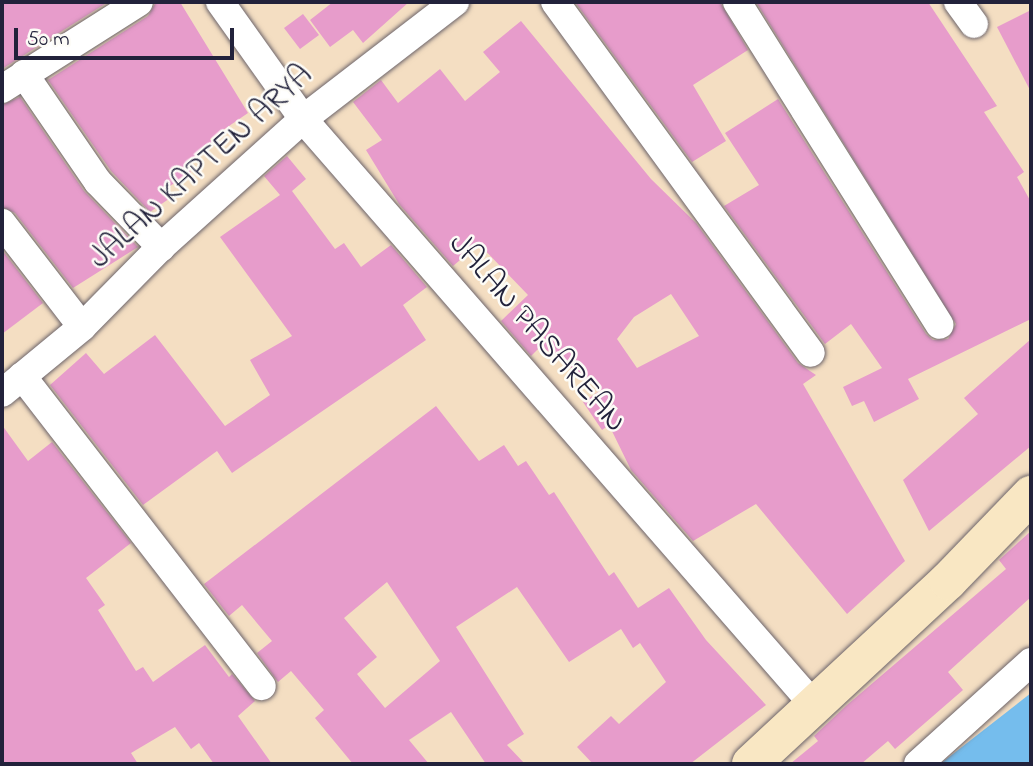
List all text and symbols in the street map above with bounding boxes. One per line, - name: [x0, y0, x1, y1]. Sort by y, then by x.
- scale bar: [18, 14, 238, 58]
- text: 50 m: [27, 25, 70, 55]
- street label: JALAN KAPTEN ARYA: [82, 58, 322, 278]
- street label: JALAN PASAREAN: [439, 227, 633, 441]

